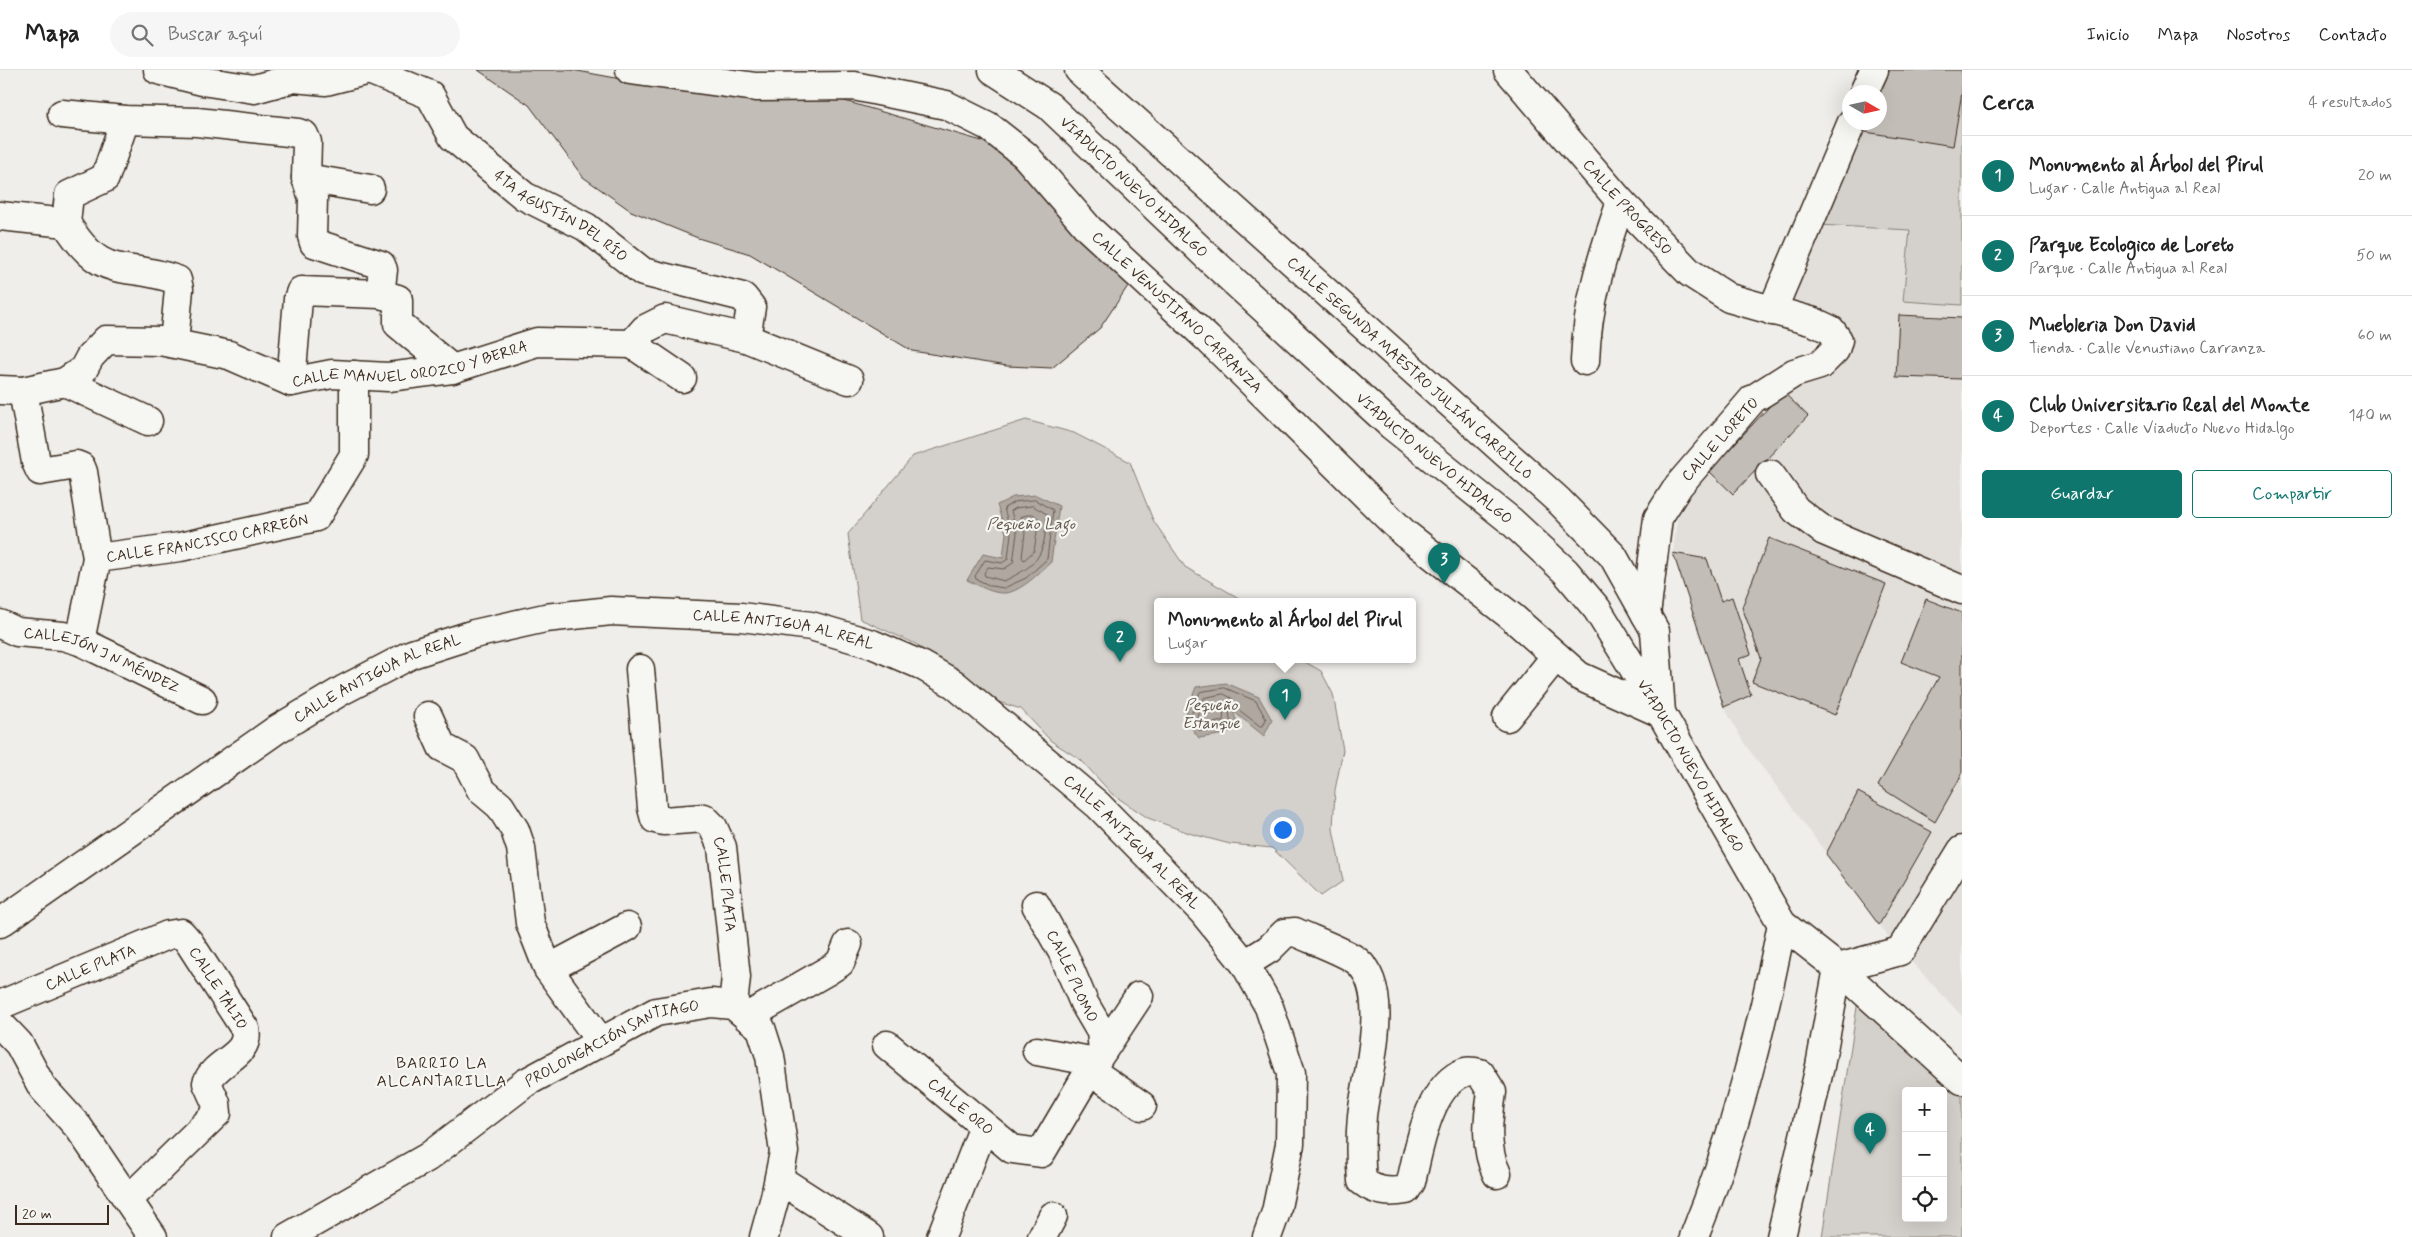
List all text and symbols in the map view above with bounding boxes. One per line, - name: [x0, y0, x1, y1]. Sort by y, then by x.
- search box: [110, 12, 460, 57]
- text: Mapa: [25, 19, 80, 50]
- icon: search: [128, 21, 156, 49]
- text: Buscar aquí: [168, 22, 263, 47]
- text: Inicio: [2087, 23, 2129, 47]
- text: Mapa: [2157, 23, 2198, 47]
- text: Nosotros: [2226, 23, 2291, 47]
- text: Contacto: [2319, 23, 2387, 47]
- north arrow: [1842, 85, 1887, 130]
- text: Cerca: [1982, 89, 2035, 117]
- text: 4 resultados: [2308, 92, 2392, 113]
- street label: VIADUCTO NUEVO HIDALGO: [1055, 113, 1212, 263]
- text: Monumento al Árbol del Pirul: [2029, 153, 2263, 178]
- street label: CALLE PROGRESO: [1578, 155, 1676, 260]
- text: 1: [1994, 165, 2002, 186]
- text: 20 m: [2358, 165, 2392, 186]
- street label: 4TA AGUSTÍN DEL RÍO: [489, 166, 631, 267]
- text: Lugar · Calle Antigua al Real: [2029, 178, 2220, 199]
- street label: CALLE VENUSTIANO CARRANZA: [1087, 227, 1266, 398]
- text: Parque Ecologico de Loreto: [2029, 233, 2234, 258]
- text: 2: [1994, 245, 2002, 266]
- text: 50 m: [2356, 245, 2392, 266]
- street label: CALLE SEGUNDA MAESTRO JULIÁN CARRILLO: [1282, 252, 1537, 485]
- text: Parque · Calle Antigua al Real: [2029, 258, 2227, 279]
- text: Muebleria Don David: [2029, 313, 2196, 338]
- text: 3: [1994, 325, 2002, 346]
- text: 60 m: [2358, 325, 2392, 346]
- street label: CALLE MANUEL OROZCO Y BERRA: [291, 337, 530, 393]
- text: Tienda · Calle Venustiano Carranza: [2029, 338, 2265, 359]
- street label: VIADUCTO NUEVO HIDALGO: [1351, 389, 1516, 529]
- street label: CALLE LORETO: [1678, 393, 1764, 486]
- text: Club Universitario Real del Monte: [2029, 393, 2310, 418]
- text: 4: [1993, 405, 2003, 426]
- text: 140 m: [2348, 405, 2392, 426]
- text: Deportes · Calle Viaducto Nuevo Hidalgo: [2029, 418, 2295, 439]
- button: Guardar: [1982, 470, 2182, 518]
- button: Compartir: [2192, 470, 2392, 518]
- street label: CALLE FRANCISCO CARREÓN: [105, 510, 310, 568]
- water label: Pequeño Lago: [987, 514, 1076, 537]
- pin: 3: [1428, 543, 1460, 584]
- popup: [1154, 598, 1416, 663]
- street label: CALLE ANTIGUA AL REAL: [692, 606, 877, 655]
- text: Monumento al Árbol del Pirul: [1168, 608, 1402, 633]
- pin: 2: [1104, 621, 1136, 662]
- street label: CALLEJÓN J N MÉNDEZ: [23, 624, 183, 699]
- street label: CALLE ANTIGUA AL REAL: [290, 630, 464, 728]
- text: Lugar: [1168, 633, 1207, 654]
- street label: VIADUCTO NUEVO HIDALGO: [1632, 676, 1748, 857]
- pin: 1: [1269, 679, 1301, 720]
- water label: Pequeño Estanque: [1182, 695, 1241, 734]
- street label: CALLE ANTIGUA AL REAL: [1059, 771, 1204, 914]
- your location: [1270, 817, 1296, 843]
- street label: CALLE PLATA: [707, 833, 740, 933]
- street label: CALLE PLOMO: [1041, 927, 1102, 1027]
- street label: CALLE PLATA: [43, 940, 139, 996]
- street label: CALLE TALIO: [184, 943, 252, 1034]
- street label: PROLONGACIÓN SANTIAGO: [522, 996, 701, 1092]
- district label: BARRIO LA ALCANTARILLA: [377, 1053, 507, 1092]
- street label: CALLE ORO: [923, 1074, 997, 1140]
- map controls: [1902, 1087, 1947, 1222]
- button: +: [1902, 1087, 1947, 1132]
- pin: 4: [1854, 1113, 1886, 1154]
- button: −: [1902, 1132, 1947, 1177]
- button: locate: [1902, 1177, 1947, 1222]
- scale bar: [15, 1202, 109, 1225]
- text: 20 m: [22, 1205, 52, 1223]

